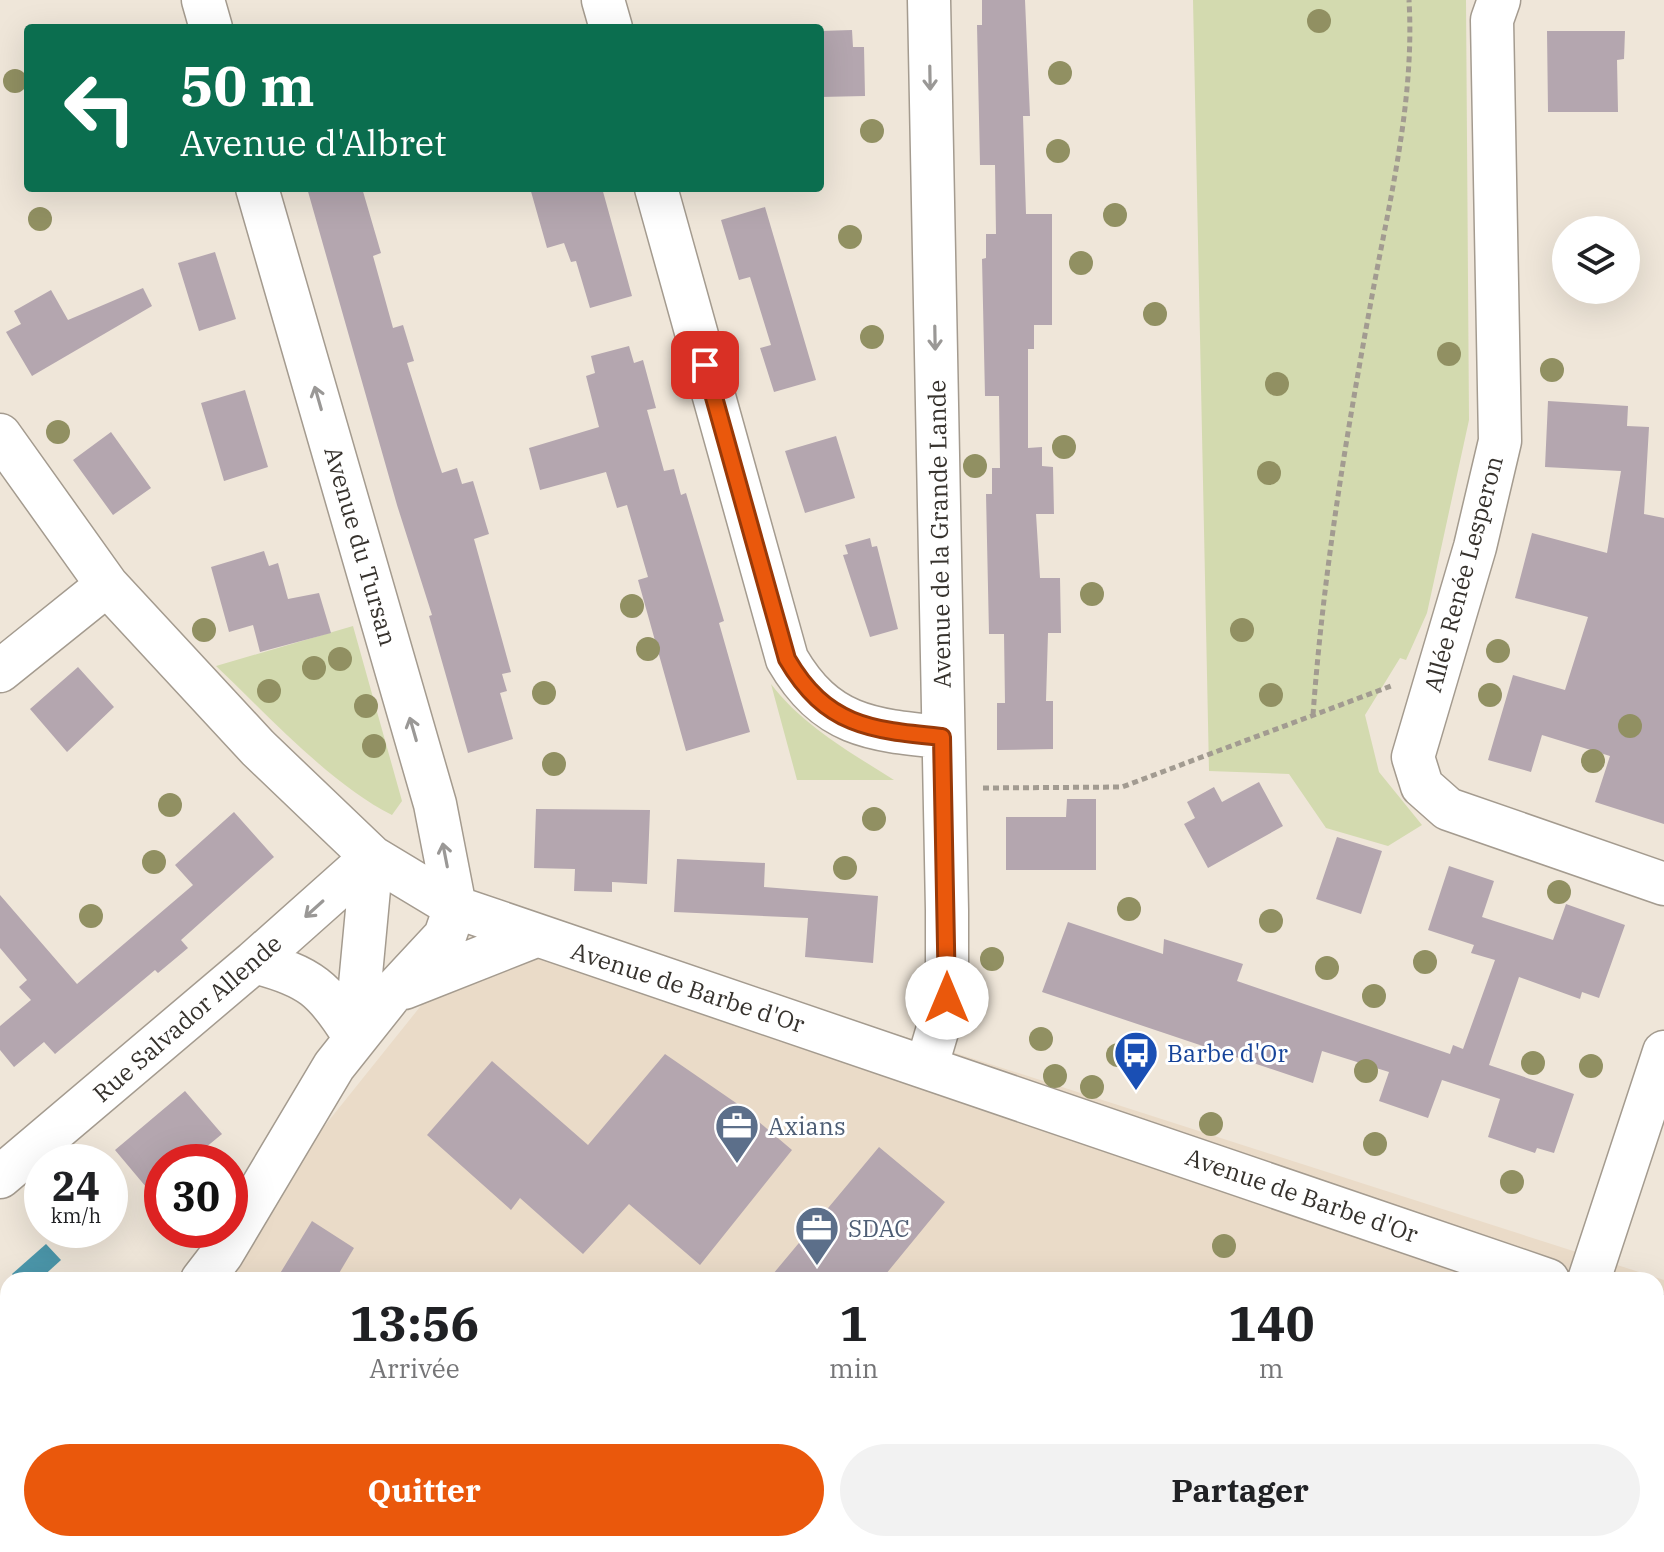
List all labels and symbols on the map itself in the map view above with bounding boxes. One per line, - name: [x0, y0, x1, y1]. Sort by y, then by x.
- one-way arrow: [923, 64, 938, 91]
- one-way arrow: [927, 324, 943, 351]
- pin: [671, 331, 739, 399]
- street label: Avenue de la Grande Lande: [920, 380, 958, 688]
- one-way arrow: [310, 386, 324, 411]
- street label: Avenue du Tursan: [317, 443, 405, 649]
- street label: Allée Renée Lesperon: [1416, 452, 1510, 696]
- one-way arrow: [405, 716, 420, 742]
- one-way arrow: [436, 843, 451, 869]
- one-way arrow: [304, 899, 324, 917]
- street label: Rue Salvador Allende: [86, 927, 288, 1109]
- street label: Avenue de Barbe d'Or: [567, 934, 809, 1040]
- position arrow: [905, 956, 989, 1040]
- bus stop icon: Barbe d'Or: [1112, 1029, 1160, 1092]
- place label: Barbe d'Or: [1167, 1037, 1288, 1069]
- office icon: Axians: [713, 1102, 761, 1165]
- place label: Axians: [768, 1110, 846, 1142]
- street label: Avenue de Barbe d'Or: [1182, 1140, 1423, 1250]
- speed limit sign: 30: [144, 1144, 248, 1248]
- office icon: SDAC: [793, 1204, 841, 1267]
- place label: SDAC: [848, 1212, 910, 1244]

